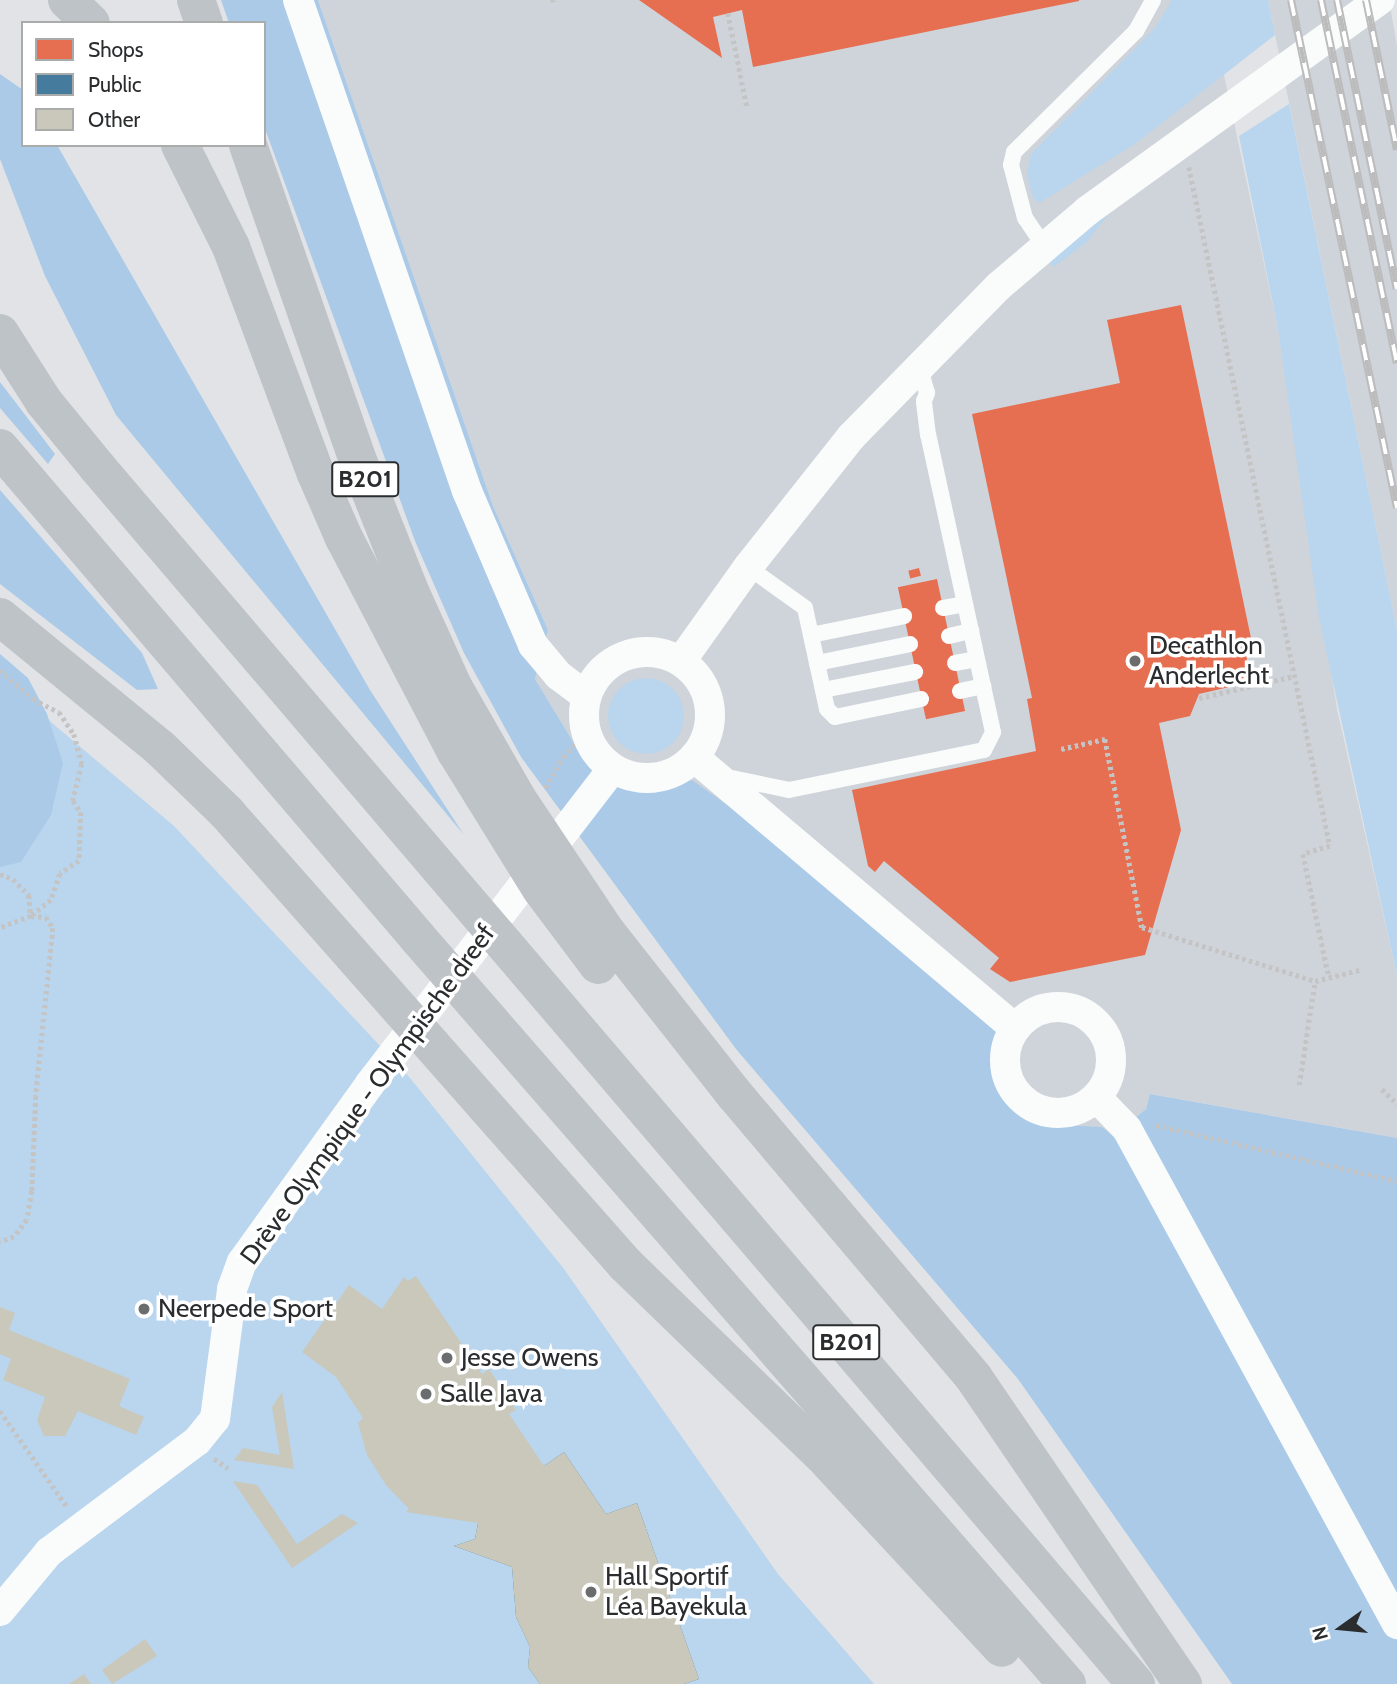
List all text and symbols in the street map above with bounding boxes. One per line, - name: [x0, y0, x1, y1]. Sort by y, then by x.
- legend: [21, 21, 266, 147]
- text: Shops: [88, 37, 143, 62]
- text: Public: [88, 72, 142, 97]
- text: Other: [88, 107, 140, 132]
- road number: B201: [330, 458, 400, 500]
- place label: Decathlon Anderlecht: [1149, 630, 1269, 692]
- marker: Decathlon Anderlecht: [1127, 653, 1143, 669]
- street label: Drève Olympique - Olympische dreef: [234, 919, 502, 1271]
- place label: Neerpede Sport: [158, 1293, 333, 1325]
- marker: Neerpede Sport: [136, 1301, 152, 1317]
- road number: B201: [811, 1322, 881, 1362]
- place label: Jesse Owens: [461, 1342, 599, 1374]
- marker: Jesse Owens: [439, 1350, 455, 1366]
- place label: Salle Java: [440, 1378, 542, 1410]
- marker: Salle Java: [418, 1386, 434, 1402]
- place label: Hall Sportif Léa Bayekula: [605, 1561, 747, 1622]
- marker: Hall Sportif Léa Bayekula: [583, 1584, 599, 1600]
- north arrow: [1306, 1593, 1376, 1663]
- text: N: [1307, 1624, 1333, 1643]

